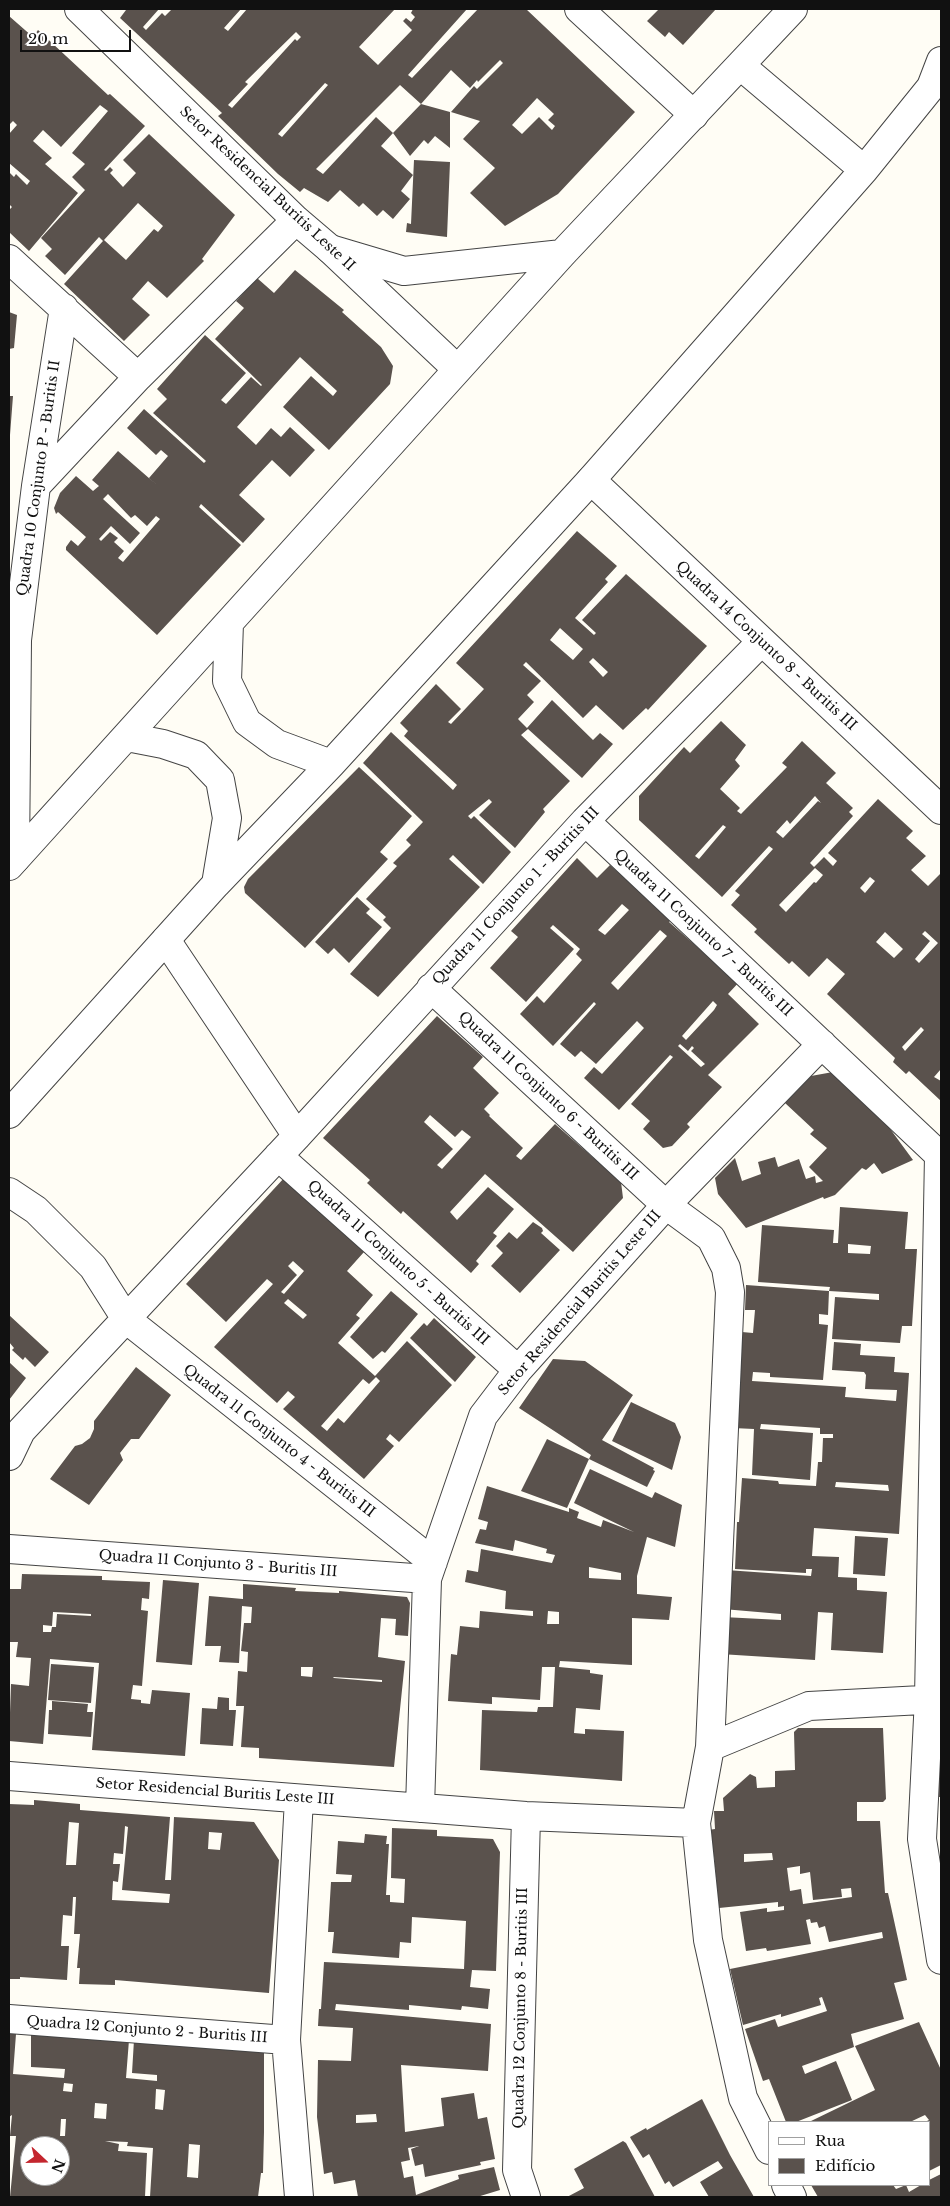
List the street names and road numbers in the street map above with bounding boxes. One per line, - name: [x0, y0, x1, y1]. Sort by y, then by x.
- street label: Setor Residencial Buritis Leste II: [176, 103, 358, 275]
- street label: Quadra 10 Conjunto P - Buritis II: [14, 359, 64, 597]
- street label: Quadra 14 Conjunto 8 - Buritis III: [672, 558, 860, 734]
- street label: Quadra 11 Conjunto 1 - Buritis III: [429, 804, 603, 988]
- street label: Quadra 11 Conjunto 7 - Buritis III: [610, 846, 796, 1020]
- street label: Quadra 11 Conjunto 6 - Buritis III: [455, 1008, 641, 1184]
- street label: Quadra 11 Conjunto 5 - Buritis III: [304, 1177, 492, 1349]
- street label: Setor Residencial Buritis Leste III: [495, 1207, 665, 1399]
- street label: Quadra 11 Conjunto 4 - Buritis III: [180, 1361, 378, 1521]
- street label: Quadra 11 Conjunto 3 - Buritis III: [98, 1547, 338, 1581]
- street label: Setor Residencial Buritis Leste III: [95, 1775, 335, 1809]
- street label: Quadra 12 Conjunto 8 - Buritis III: [510, 1887, 532, 2129]
- street label: Quadra 12 Conjunto 2 - Buritis III: [26, 2013, 268, 2047]

